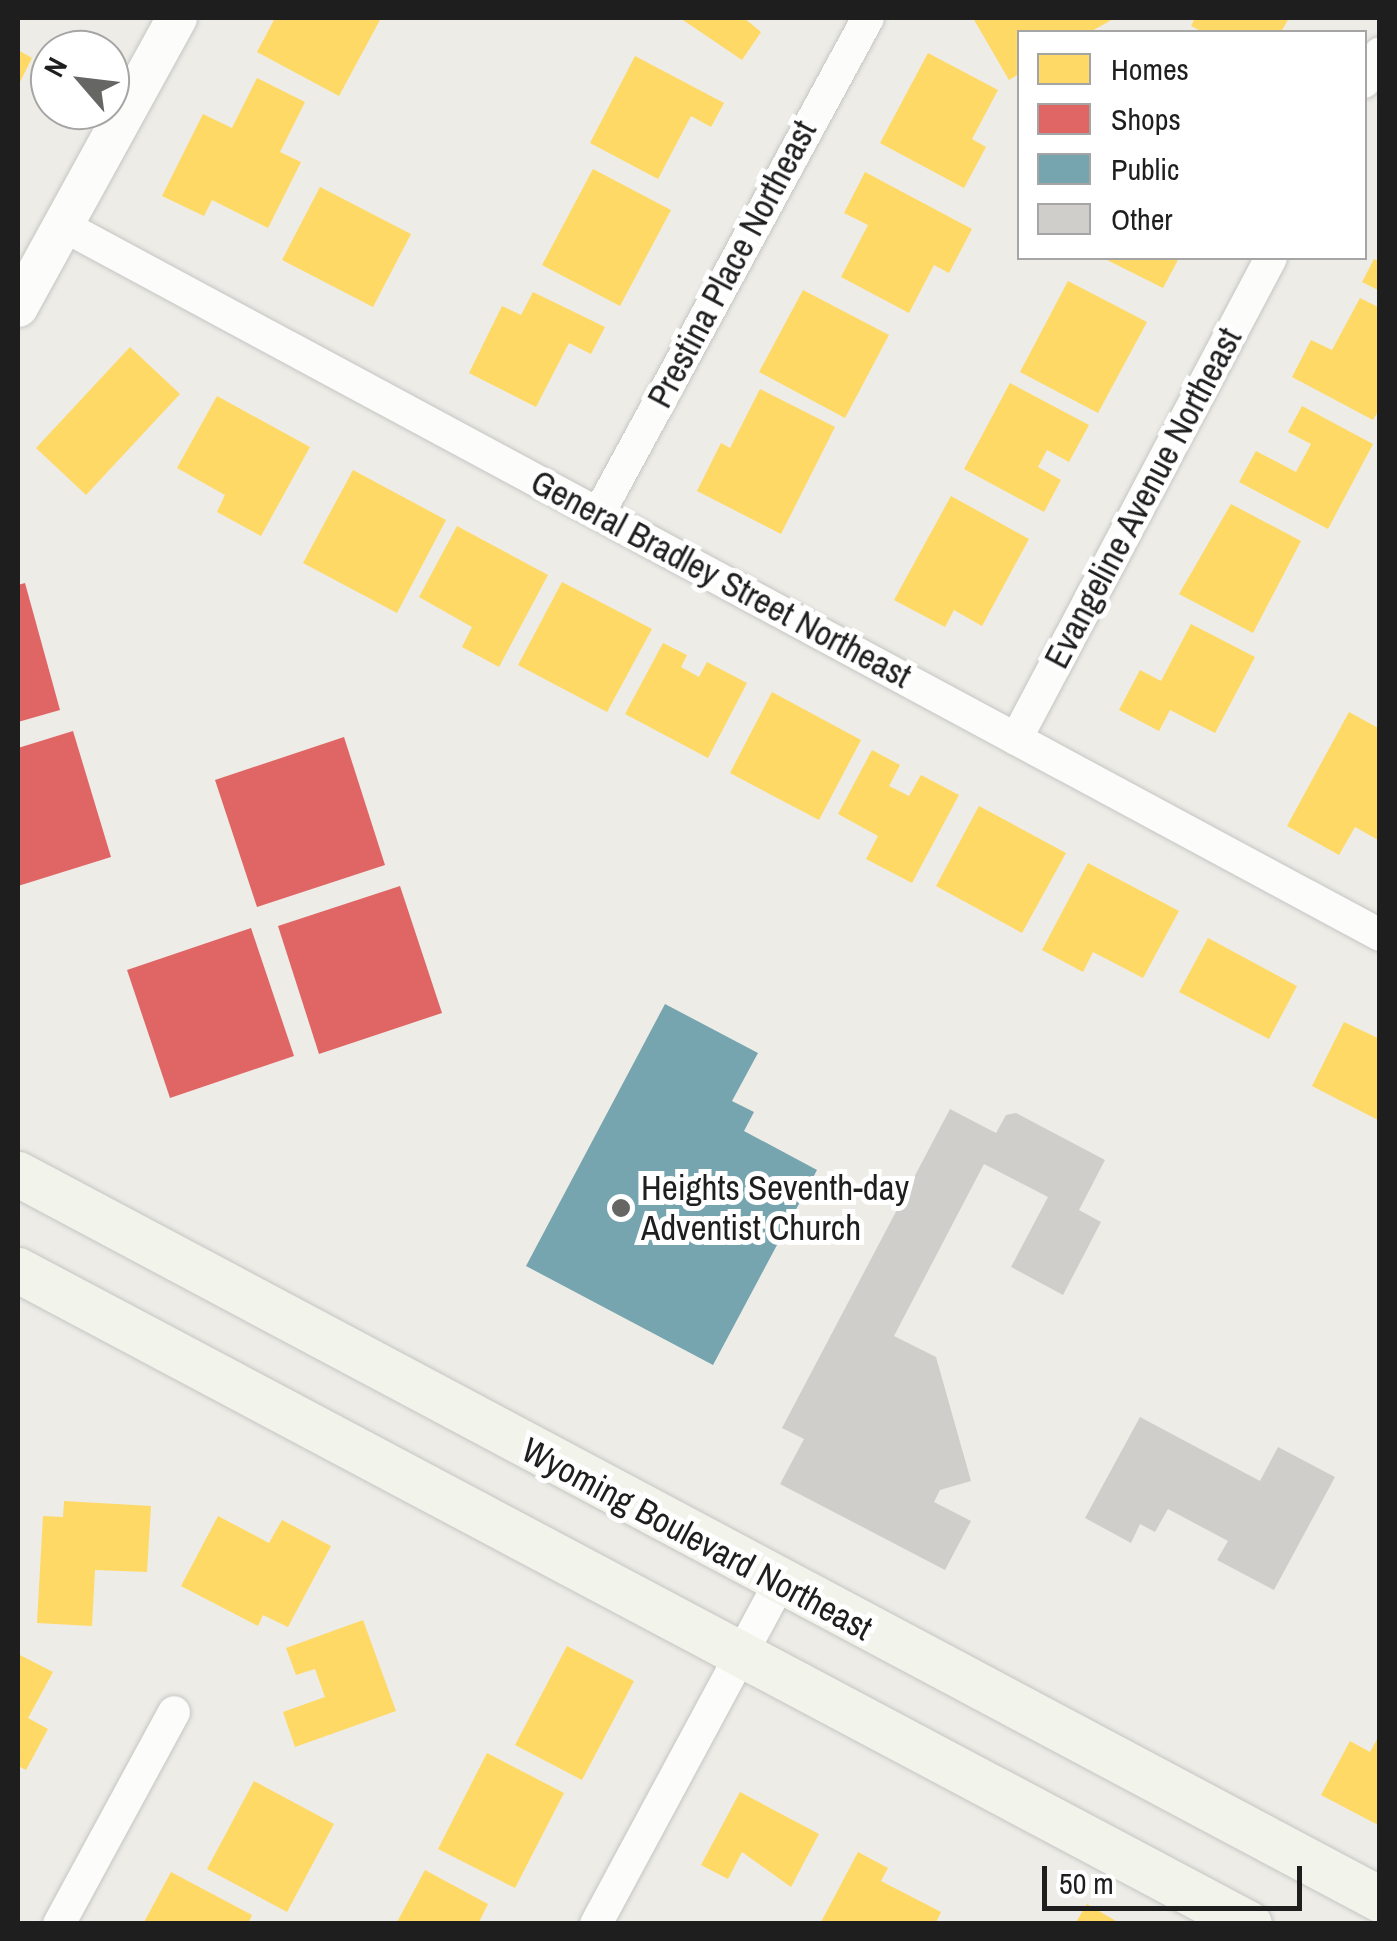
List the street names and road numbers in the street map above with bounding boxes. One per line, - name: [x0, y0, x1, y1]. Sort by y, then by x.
- street label: Prestina Place Northeast: [639, 113, 825, 415]
- street label: Evangeline Avenue Northeast: [1035, 320, 1251, 676]
- street label: General Bradley Street Northeast: [524, 461, 918, 697]
- street label: Wyoming Boulevard Northeast: [515, 1429, 879, 1649]

